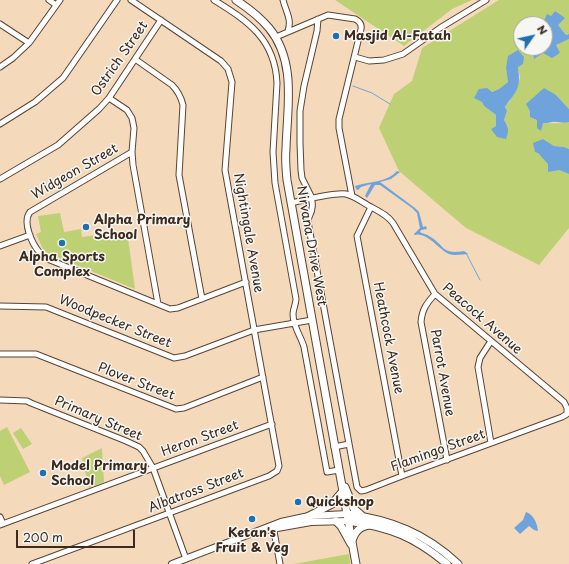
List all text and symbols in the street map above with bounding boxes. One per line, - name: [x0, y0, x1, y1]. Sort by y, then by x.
- north arrow: [513, 16, 553, 56]
- street label: Ostrich Street: [88, 18, 152, 100]
- text: N: [533, 21, 552, 38]
- place label: Masjid Al-Fatah: [344, 28, 451, 44]
- marker: Masjid Al-Fatah: [331, 31, 341, 41]
- street label: Widgeon Street: [29, 141, 121, 203]
- street label: Nightingale Avenue: [230, 172, 266, 294]
- street label: Nirvana Drive West: [293, 185, 329, 307]
- place label: Alpha Primary School: [94, 212, 190, 243]
- marker: Alpha Primary School: [81, 222, 91, 232]
- marker: Alpha Sports Complex: [57, 238, 67, 248]
- place label: Alpha Sports Complex: [19, 249, 105, 280]
- street label: Peacock Avenue: [439, 280, 525, 358]
- street label: Heathcock Avenue: [369, 281, 407, 395]
- street label: Woodpecker Street: [56, 292, 174, 352]
- street label: Parrot Avenue: [427, 328, 457, 418]
- street label: Plover Street: [95, 360, 177, 404]
- street label: Primary Street: [52, 394, 144, 444]
- street label: Heron Street: [159, 418, 241, 460]
- street label: Flamingo Street: [389, 427, 487, 475]
- place label: Model Primary School: [51, 458, 147, 489]
- street label: Albatross Street: [146, 466, 246, 516]
- marker: Model Primary School: [38, 468, 48, 478]
- place label: Quickshop: [306, 494, 374, 510]
- marker: Quickshop: [293, 497, 303, 507]
- marker: Ketan's Fruit & Veg: [247, 514, 257, 524]
- scale bar: [18, 522, 137, 548]
- place label: Ketan's Fruit & Veg: [215, 525, 289, 556]
- text: 200 m: [23, 528, 63, 546]

